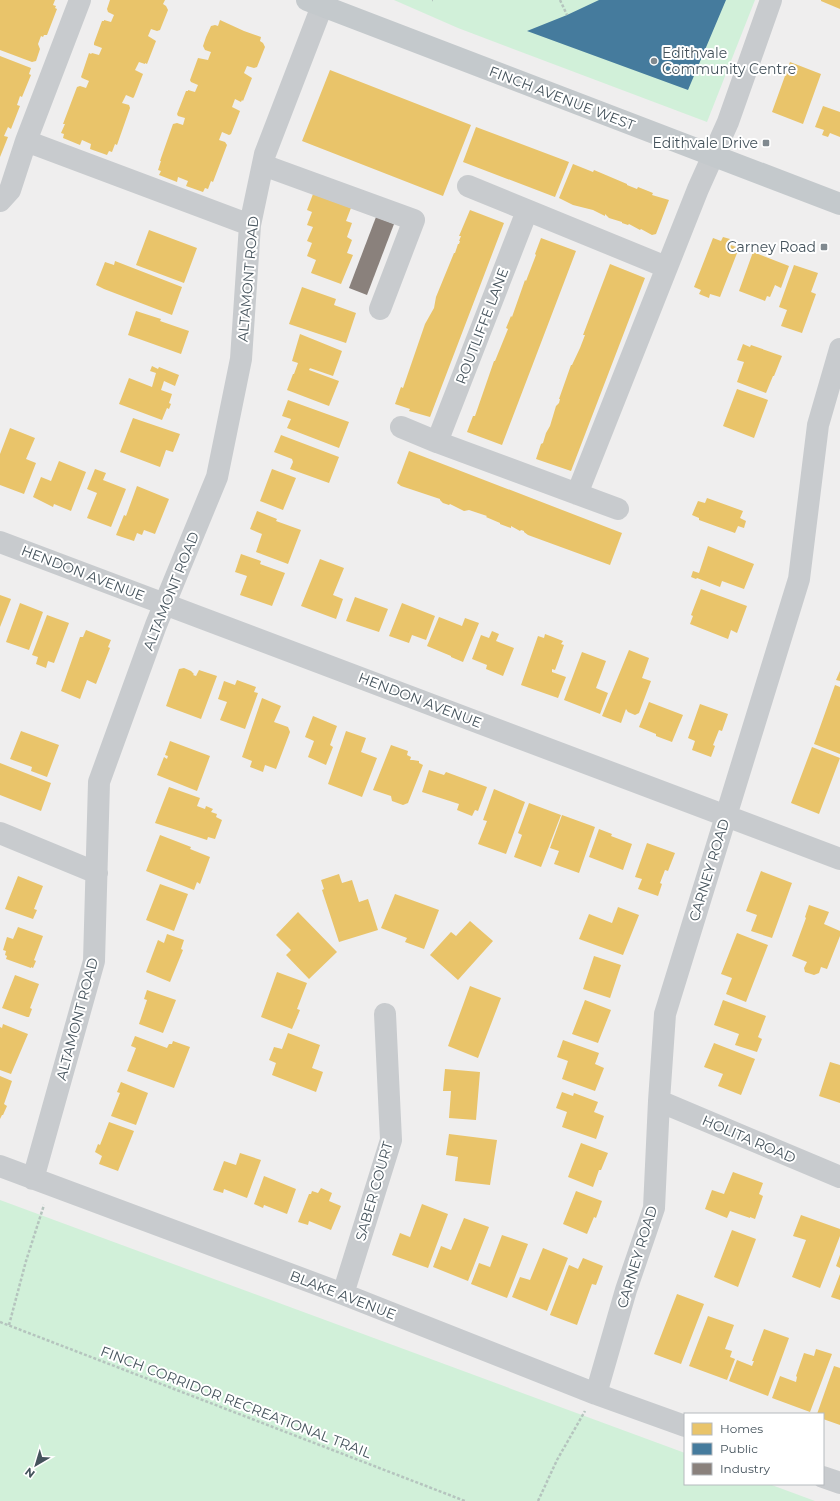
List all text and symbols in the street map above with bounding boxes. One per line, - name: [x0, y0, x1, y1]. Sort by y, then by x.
- place label: Edithvale Community Centre: [662, 44, 796, 78]
- marker: Edithvale Community Centre: [649, 56, 659, 66]
- street label: FINCH AVENUE WEST: [487, 62, 637, 134]
- place label: Edithvale Drive: [652, 134, 758, 152]
- marker: Edithvale Drive: [761, 138, 771, 148]
- street label: ALTAMONT ROAD: [234, 215, 262, 343]
- place label: Carney Road: [727, 238, 816, 256]
- marker: Carney Road: [819, 242, 829, 252]
- street label: ROUTLIFFE LANE: [452, 265, 512, 387]
- street label: ALTAMONT ROAD: [139, 529, 203, 653]
- street label: HENDON AVENUE: [19, 541, 147, 605]
- street label: HENDON AVENUE: [356, 668, 484, 732]
- street label: CARNEY ROAD: [685, 817, 733, 923]
- street label: ALTAMONT ROAD: [52, 956, 102, 1082]
- street label: HOLITA ROAD: [699, 1111, 799, 1167]
- street label: SABER COURT: [351, 1139, 397, 1243]
- street label: CARNEY ROAD: [613, 1204, 661, 1310]
- street label: BLAKE AVENUE: [287, 1267, 399, 1323]
- street label: FINCH CORRIDOR RECREATIONAL TRAIL: [98, 1342, 375, 1462]
- legend: [684, 1413, 824, 1485]
- text: Homes: [720, 1421, 763, 1436]
- text: Public: [720, 1441, 758, 1456]
- north arrow: [16, 1445, 56, 1485]
- text: Industry: [720, 1461, 770, 1476]
- text: N: [22, 1465, 38, 1481]

